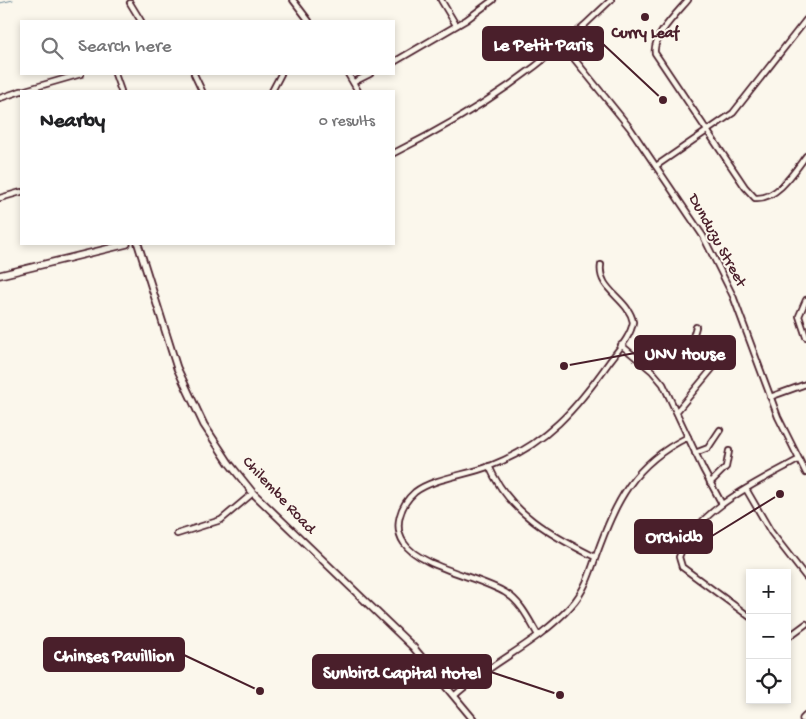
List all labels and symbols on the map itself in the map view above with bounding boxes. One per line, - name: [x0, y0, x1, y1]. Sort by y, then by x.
- marker: Curry Leaf: [639, 11, 651, 23]
- place label: Curry Leaf: [610, 24, 681, 44]
- callout: Le Petit Paris: [483, 27, 603, 60]
- text: Le Petit Paris: [493, 36, 594, 57]
- street label: Dunduzu Street: [682, 190, 750, 292]
- callout: UNV House: [635, 336, 735, 369]
- text: UNV House: [645, 345, 726, 366]
- street label: Chilembe Road: [237, 453, 320, 540]
- callout: Orchidb: [635, 520, 712, 553]
- text: Orchidb: [646, 528, 703, 549]
- callout: Chinses Pavillion: [44, 638, 184, 671]
- text: Chinses Pavillion: [53, 647, 175, 668]
- callout: Sunbird Capital Hotel: [313, 655, 491, 688]
- text: Sunbird Capital Hotel: [323, 664, 481, 685]

